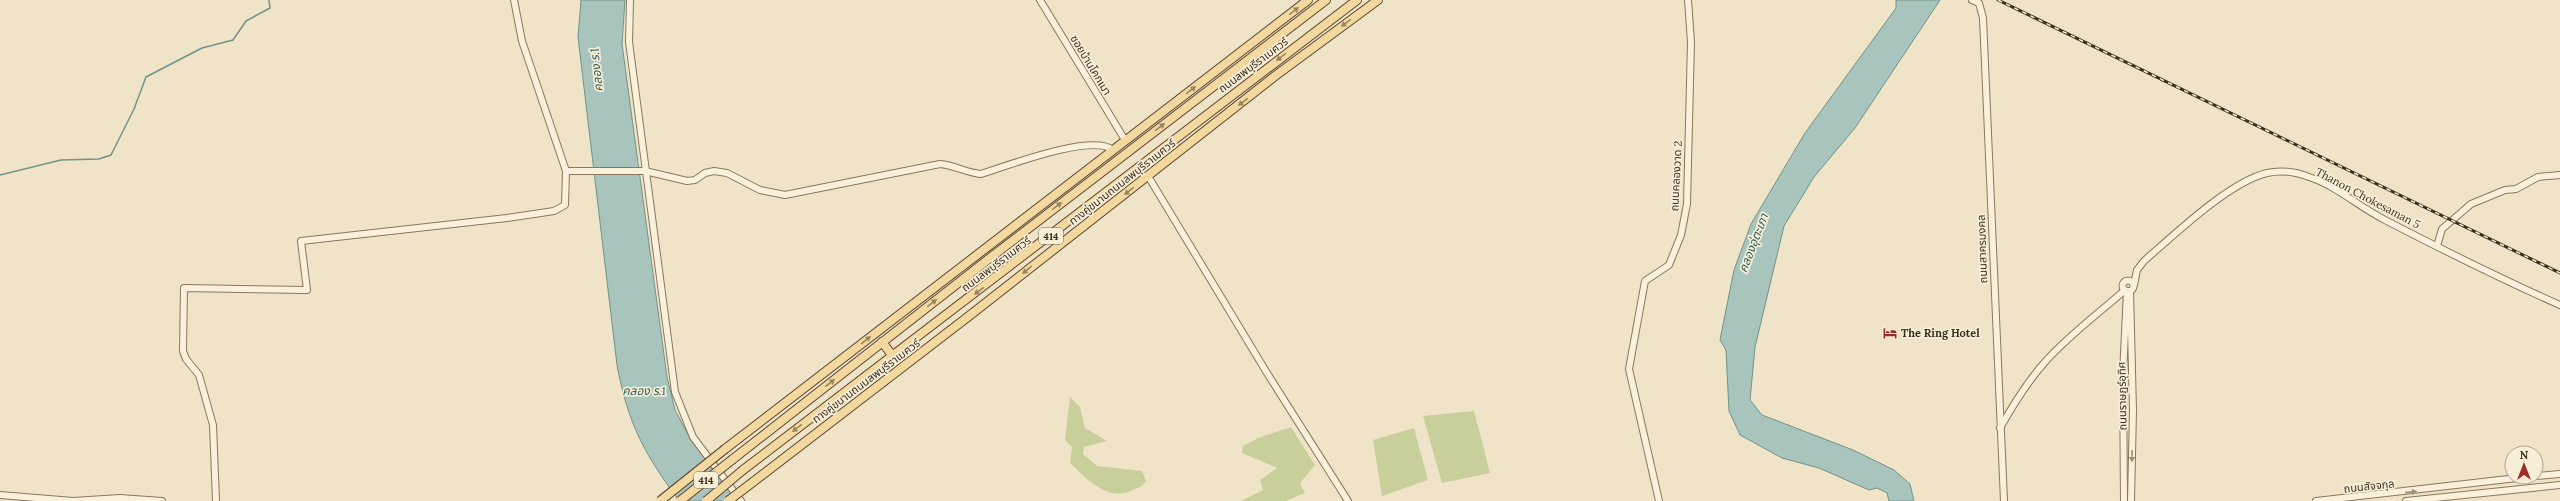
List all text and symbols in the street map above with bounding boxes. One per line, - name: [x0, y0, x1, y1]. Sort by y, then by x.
- one-way arrow: [1289, 6, 1300, 15]
- one-way arrow: [1341, 19, 1352, 27]
- street label: ซอยบ้านโคกเมา: [1068, 32, 1114, 98]
- street label: ถนนลพบุรีราเมศวร์: [1215, 34, 1291, 96]
- water label: คลอง ร.1: [586, 48, 606, 92]
- one-way arrow: [1276, 53, 1287, 62]
- one-way arrow: [1186, 86, 1197, 94]
- one-way arrow: [1237, 97, 1248, 106]
- one-way arrow: [1155, 123, 1166, 131]
- street label: ทางคู่ขนานถนนลพบุรีราเมศวร์: [1066, 136, 1178, 228]
- street label: ถนนคลองวาด 2: [1667, 140, 1685, 212]
- street label: Thanon Chokesaman 5: [2313, 165, 2423, 231]
- one-way arrow: [1124, 186, 1135, 195]
- one-way arrow: [1052, 202, 1063, 210]
- water label: คลองอุ่ตะเภา: [1735, 210, 1772, 275]
- street label: ถนนสาครมงคล: [1974, 214, 1990, 284]
- road number: 414: [1039, 228, 1063, 244]
- street label: ถนนลพบุรีราเมศวร์: [958, 233, 1034, 295]
- one-way arrow: [1021, 266, 1032, 275]
- one-way arrow: [974, 286, 984, 294]
- one-way arrow: [927, 299, 938, 307]
- hotel icon: The Ring Hotel: [1882, 325, 1898, 341]
- place label: The Ring Hotel: [1901, 326, 1980, 340]
- one-way arrow: [861, 335, 872, 344]
- street label: ทางคู่ขนานถนนลพบุรีราเมศวร์: [809, 336, 923, 426]
- street label: ถนนราษฏร์อุทิศ: [2114, 361, 2130, 431]
- one-way arrow: [824, 379, 835, 387]
- water label: คลอง ร.1: [622, 383, 666, 398]
- one-way arrow: [792, 424, 803, 433]
- north arrow: [2504, 445, 2544, 485]
- text: N: [2520, 448, 2529, 462]
- one-way arrow: [2129, 450, 2135, 463]
- road number: 414: [694, 472, 718, 488]
- street label: ถนนสัจจกุล: [2343, 476, 2395, 496]
- one-way arrow: [2405, 488, 2417, 495]

